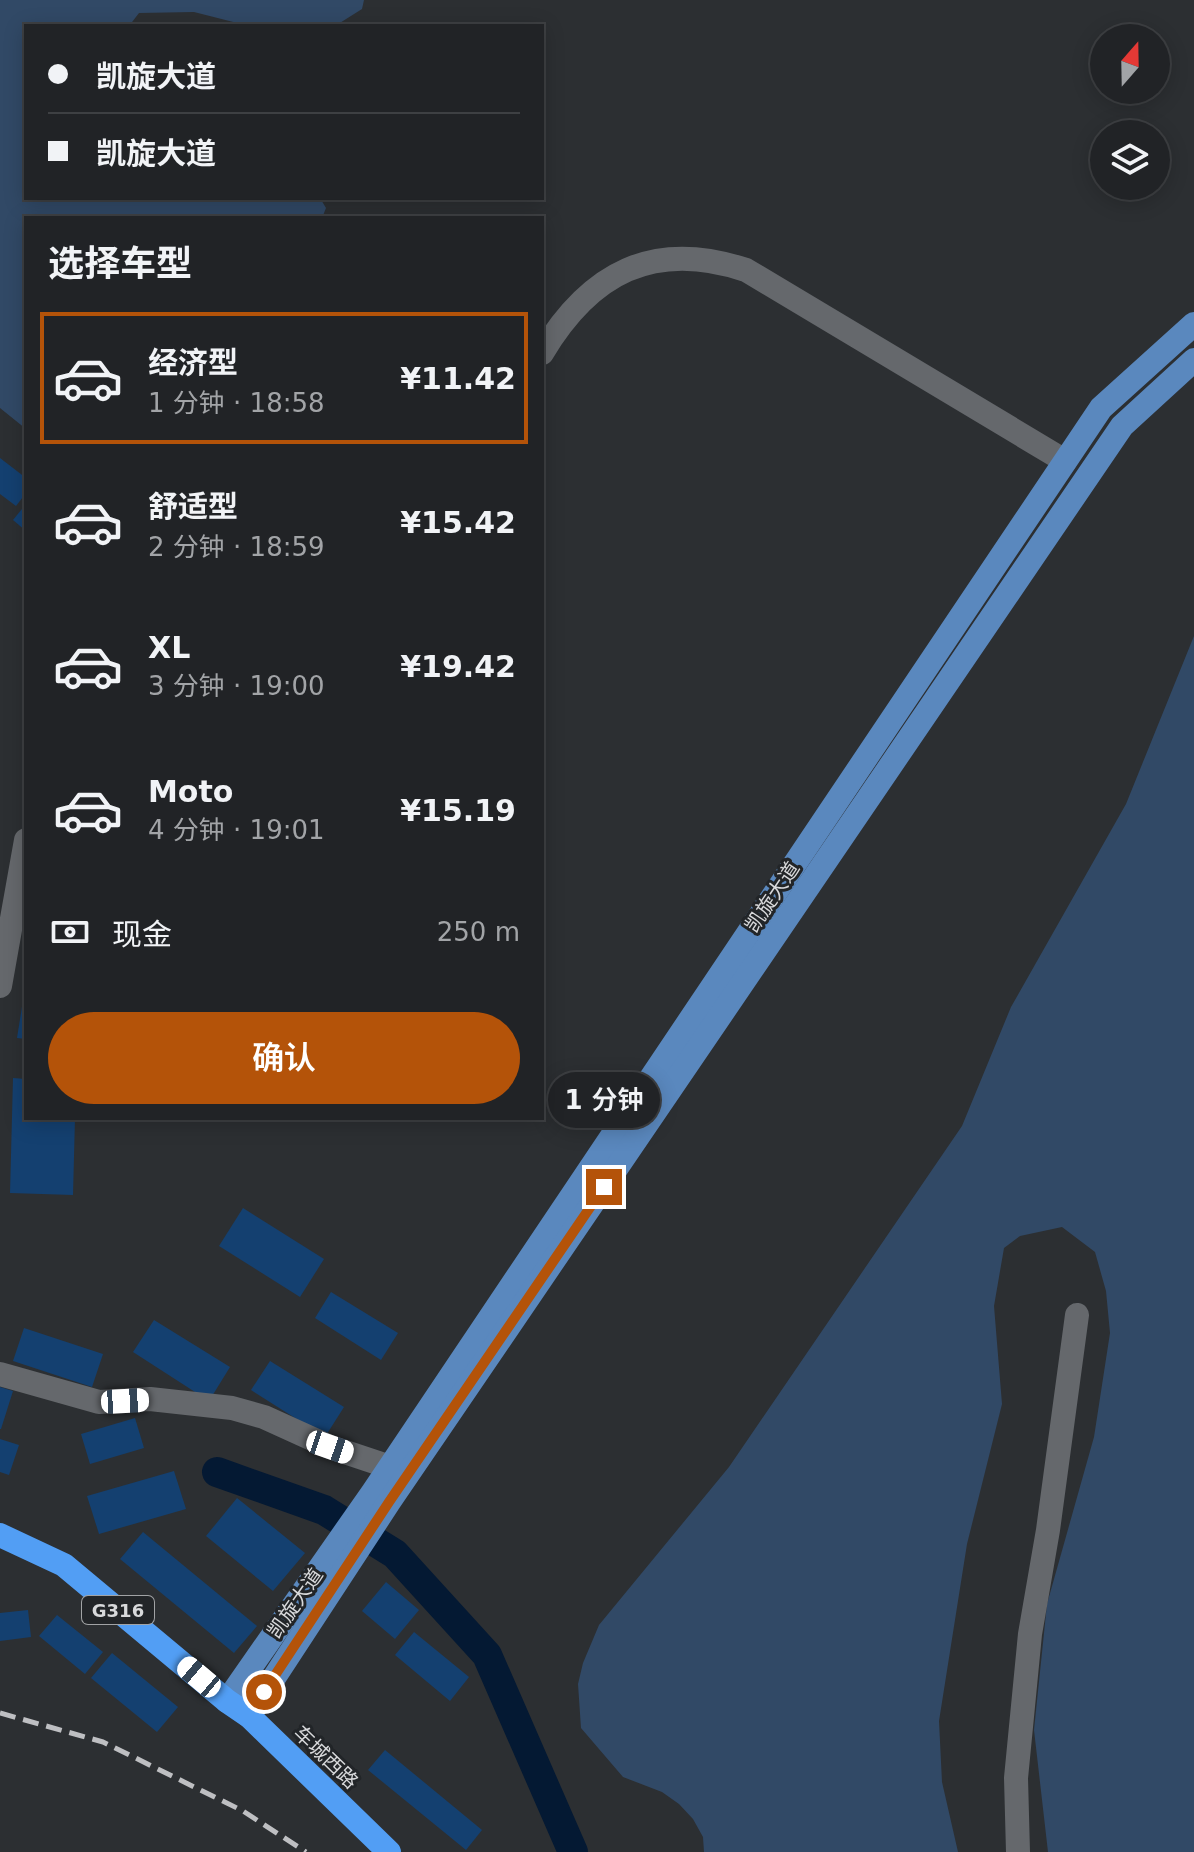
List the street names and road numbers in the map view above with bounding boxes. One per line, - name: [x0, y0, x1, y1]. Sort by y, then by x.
- street label: 凯旋大道: [740, 857, 804, 937]
- street label: 凯旋大道: [262, 1563, 328, 1643]
- road number: G316: [82, 1596, 154, 1624]
- street label: 车城西路: [289, 1721, 363, 1793]

